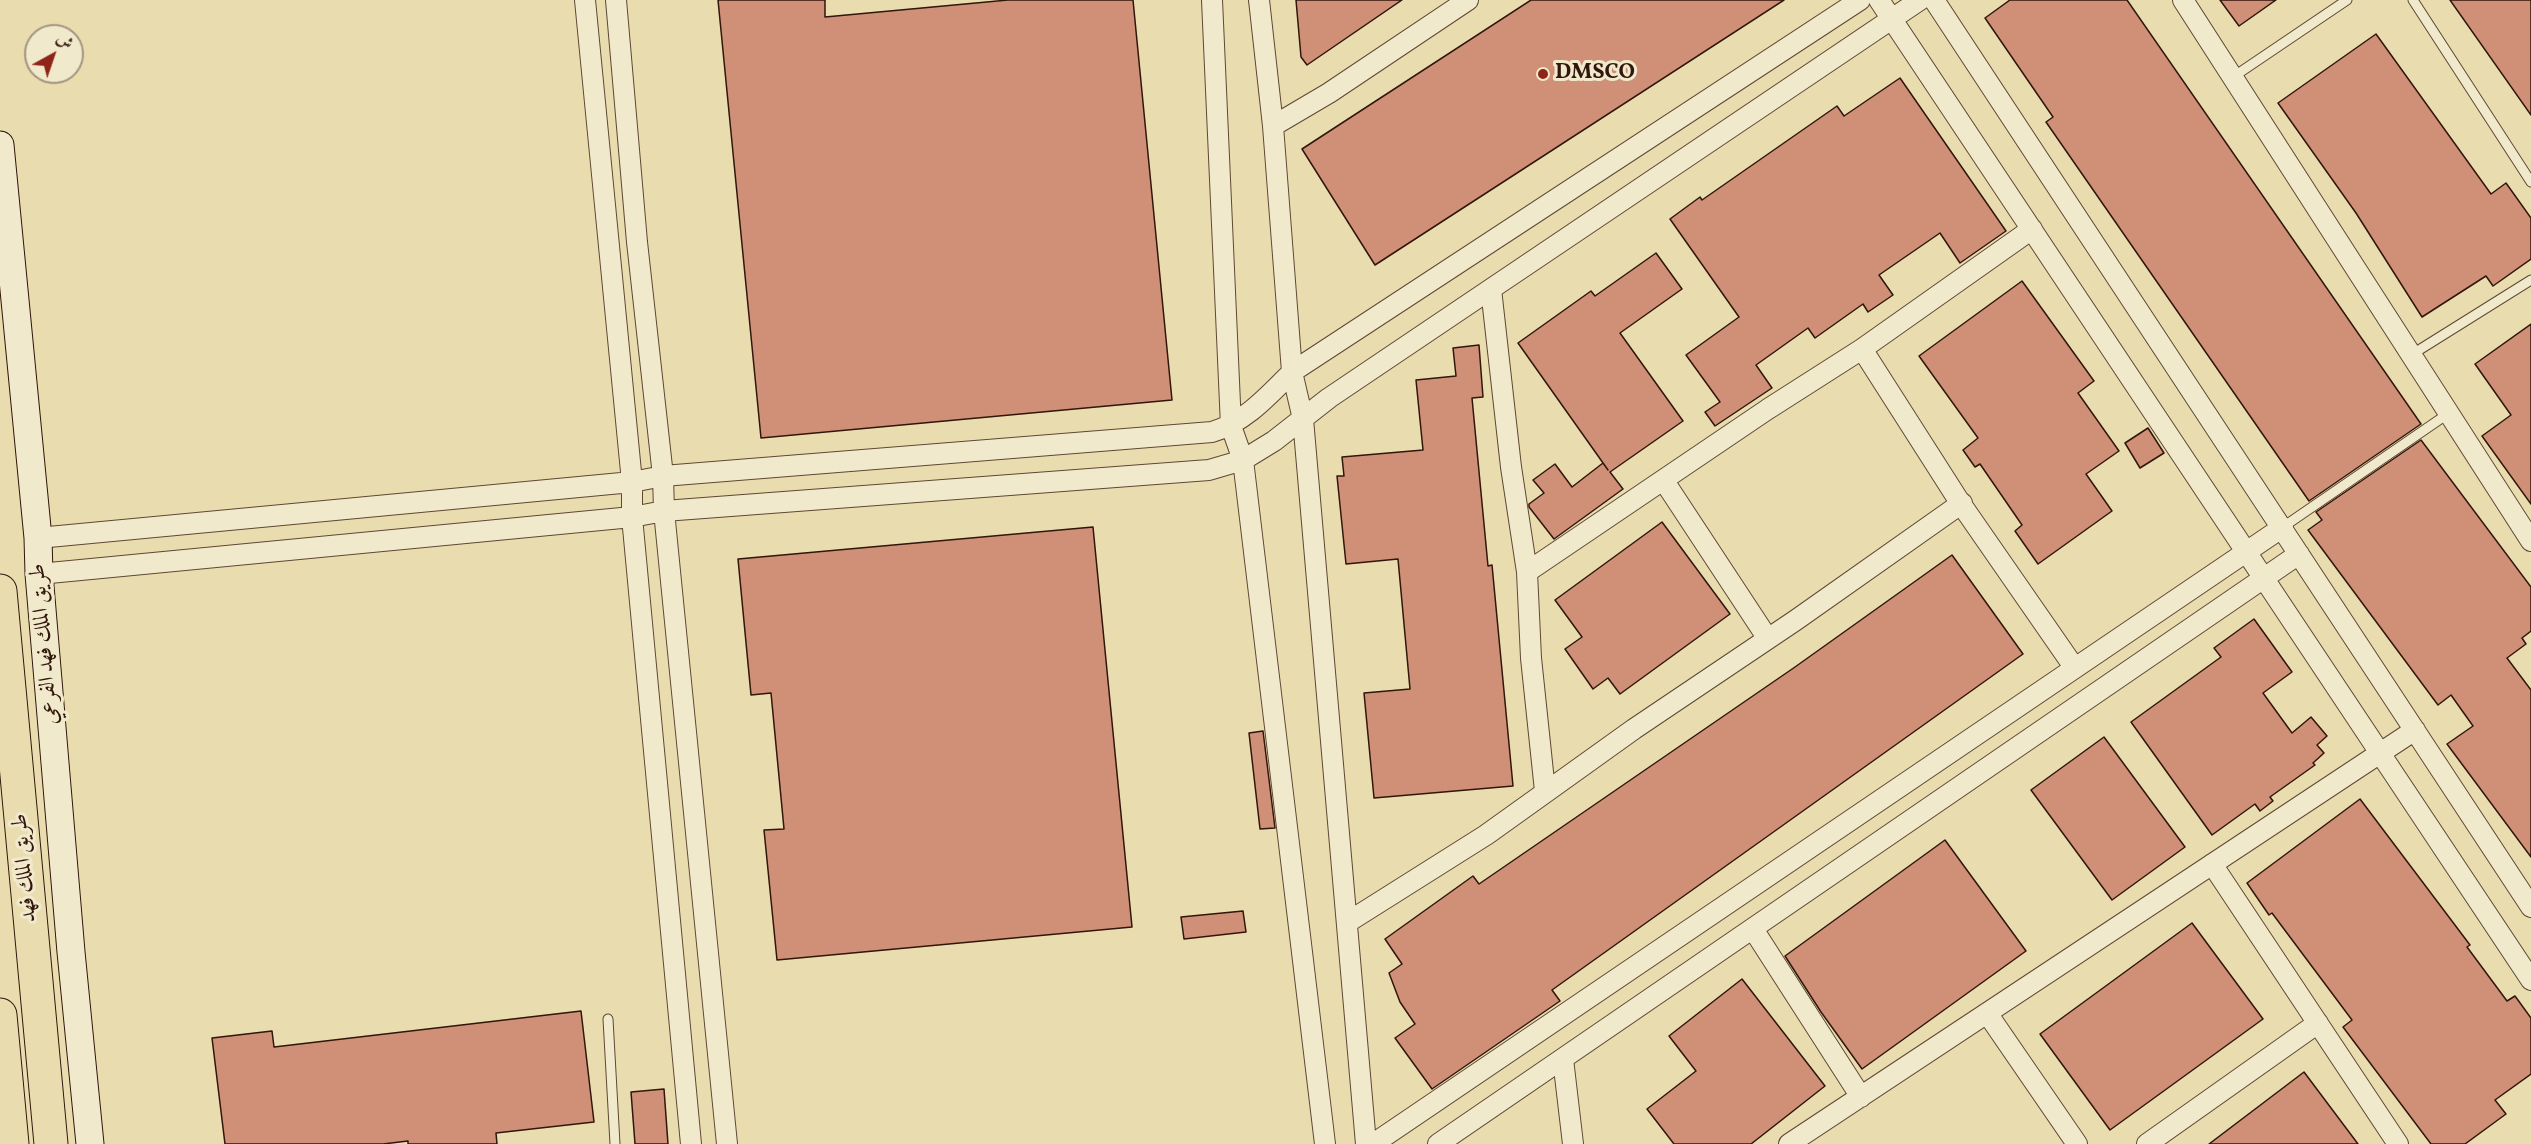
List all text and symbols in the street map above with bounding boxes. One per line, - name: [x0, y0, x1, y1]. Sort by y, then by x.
- north arrow: [24, 24, 84, 84]
- text: ش: [51, 28, 77, 55]
- place label: DMSCO: [1555, 61, 1635, 87]
- marker: DMSCO: [1536, 67, 1550, 81]
- street label: طريق الملك فهد الفرعي: [26, 562, 66, 726]
- street label: طريق الملك فهد: [8, 812, 44, 924]

